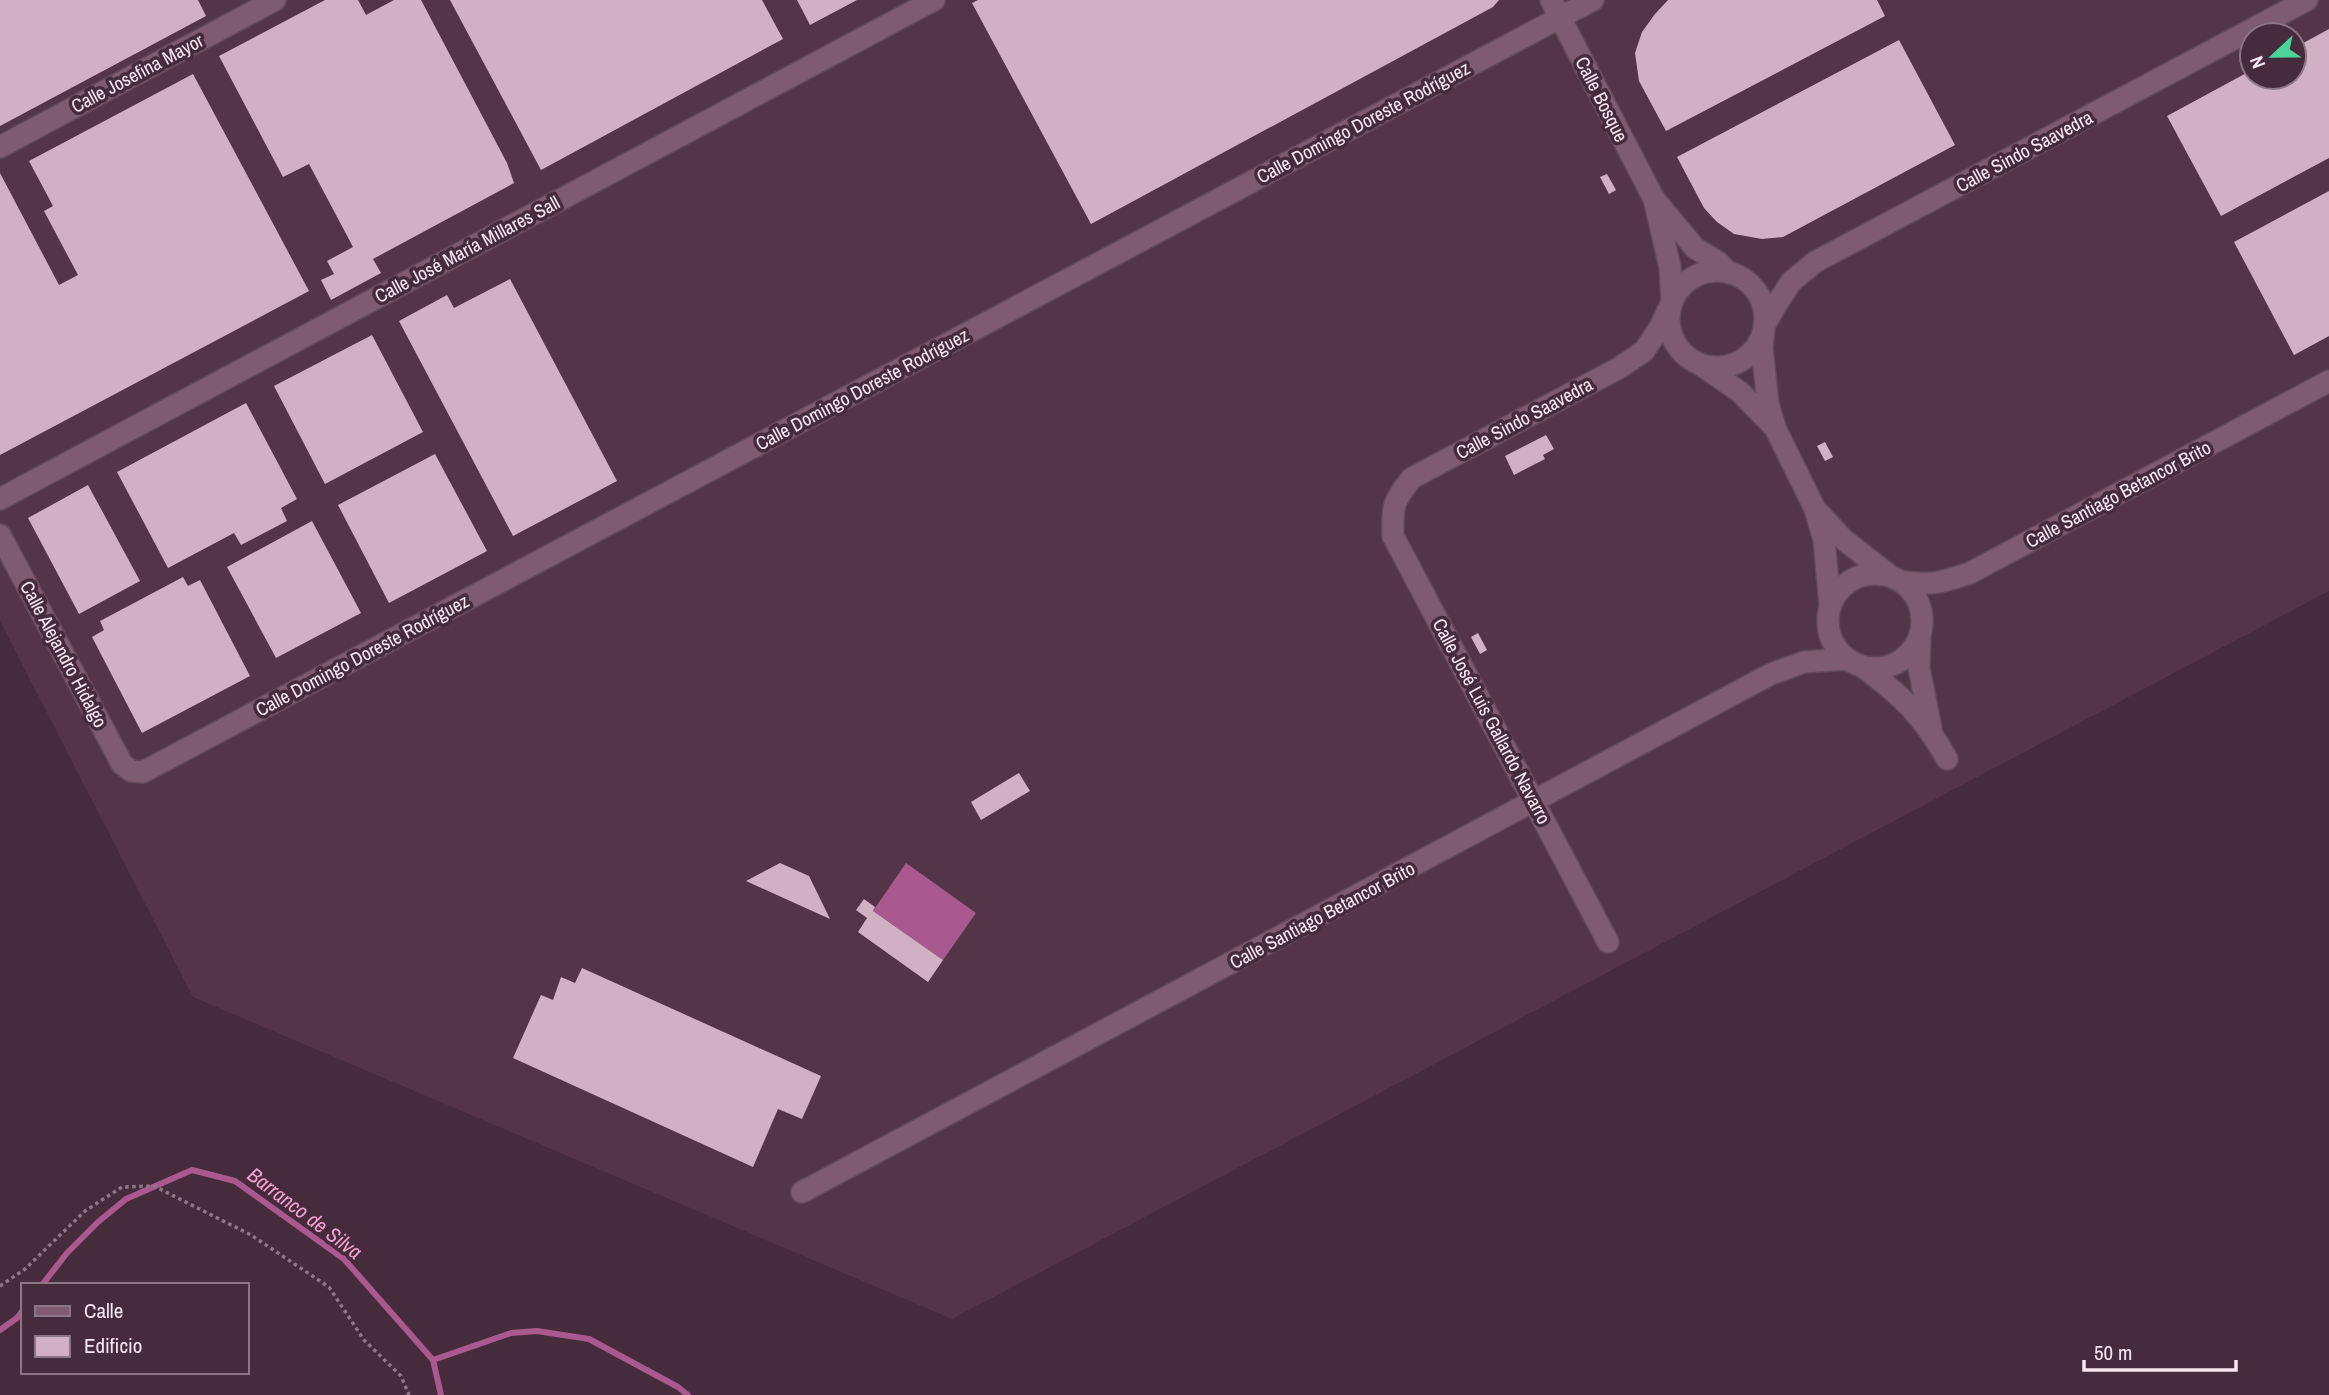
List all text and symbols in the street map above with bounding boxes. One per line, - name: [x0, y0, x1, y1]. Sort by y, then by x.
- north arrow: [2238, 21, 2308, 91]
- street label: Calle Josefina Mayor: [66, 27, 208, 119]
- street label: Calle Bosque: [1569, 52, 1635, 146]
- text: N: [2243, 52, 2271, 72]
- street label: Calle Domingo Doreste Rodríguez: [1252, 55, 1474, 189]
- street label: Calle Sindo Saavedra: [1951, 104, 2097, 198]
- street label: Calle José María Millares Sall: [370, 189, 564, 309]
- street label: Calle Domingo Doreste Rodríguez: [751, 322, 973, 456]
- street label: Calle Sindo Saavedra: [1451, 371, 1597, 465]
- street label: Calle Santiago Betancor Brito: [2021, 434, 2215, 554]
- street label: Calle Alejandro Hidalgo: [14, 576, 114, 732]
- street label: Calle Domingo Doreste Rodríguez: [251, 588, 473, 722]
- street label: Calle José Luis Gallardo Navarro: [1427, 614, 1557, 828]
- street label: Calle Santiago Betancor Brito: [1225, 855, 1419, 975]
- water label: Barranco de Silva: [242, 1160, 368, 1266]
- legend: [21, 1283, 248, 1374]
- text: Calle: [84, 1296, 123, 1325]
- scale bar: [2084, 1328, 2236, 1372]
- text: Edificio: [84, 1331, 142, 1360]
- text: 50 m: [2094, 1338, 2132, 1367]

